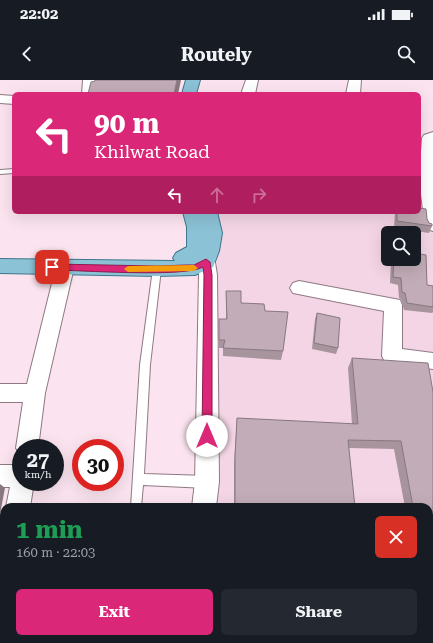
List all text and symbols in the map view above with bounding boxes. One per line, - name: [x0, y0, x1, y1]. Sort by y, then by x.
- text: 22:02: [20, 5, 58, 23]
- icon: back: [16, 43, 38, 65]
- icon: search: [395, 43, 417, 65]
- text: Routely: [181, 44, 252, 65]
- text: 90 m: [94, 107, 159, 140]
- icon: left: [28, 108, 80, 160]
- text: Khilwat Road: [94, 141, 210, 162]
- icon: left: [164, 184, 186, 206]
- icon: ahead: [206, 184, 228, 206]
- icon: right: [248, 184, 270, 206]
- map controls: [381, 226, 421, 266]
- button: search: [381, 226, 421, 266]
- pin: [35, 250, 69, 284]
- icon: arrive: [41, 256, 63, 278]
- position arrow: [186, 415, 228, 457]
- speed limit sign: 30: [72, 439, 124, 491]
- text: 27: [27, 448, 49, 472]
- text: km/h: [25, 469, 51, 480]
- text: 1 min: [16, 516, 83, 544]
- button: close: [375, 516, 417, 558]
- text: 160 m · 22:03: [16, 545, 95, 560]
- button: Exit: [16, 589, 213, 635]
- button: Share: [221, 589, 417, 635]

